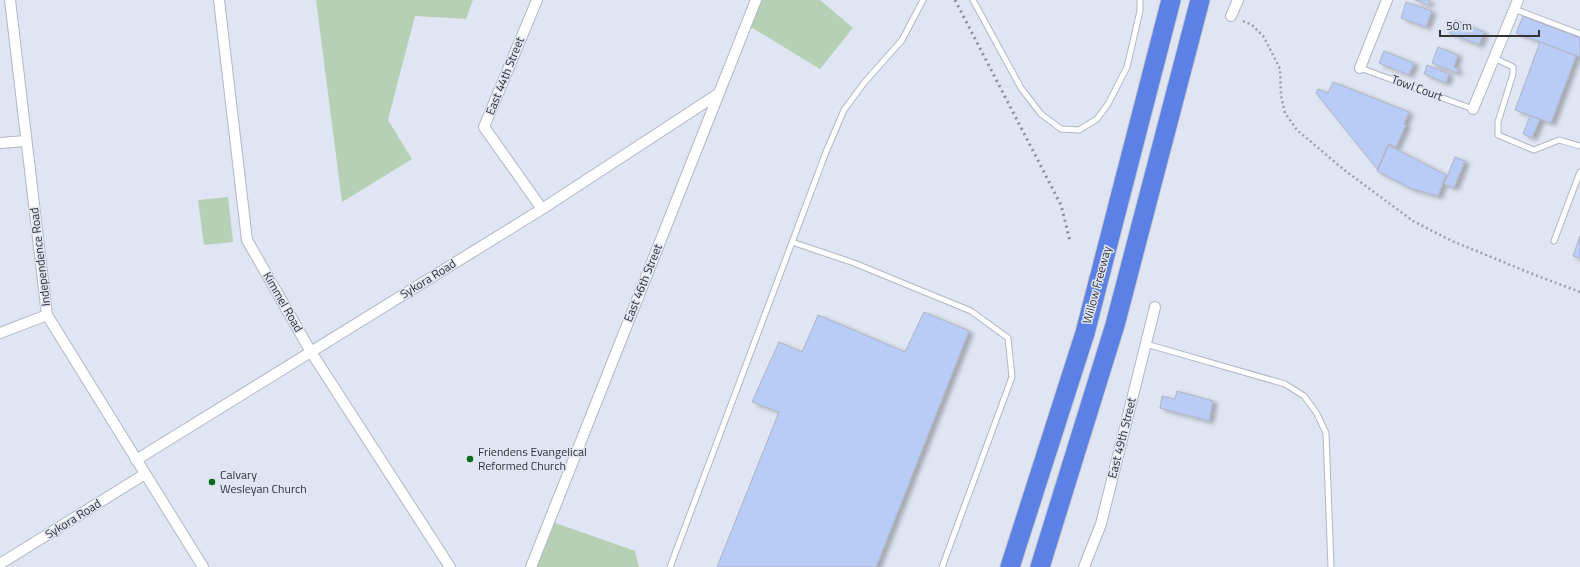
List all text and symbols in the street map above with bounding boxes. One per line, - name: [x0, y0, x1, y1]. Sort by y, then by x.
- scale bar: [1440, 12, 1539, 38]
- text: 50 m: [1446, 16, 1472, 35]
- street label: East 44th Street: [480, 33, 529, 118]
- street label: Towl Court: [1389, 69, 1446, 106]
- street label: Independence Road: [24, 207, 55, 308]
- street label: East 46th Street: [618, 240, 667, 325]
- street label: Willow Freeway: [1077, 244, 1116, 326]
- street label: Sykora Road: [396, 254, 459, 303]
- street label: Kimmel Road: [258, 268, 308, 336]
- street label: East 49th Street: [1102, 395, 1141, 480]
- place label: Friendens Evangelical Reformed Church: [478, 442, 587, 475]
- marker: Friendens Evangelical Reformed Church: [465, 454, 475, 464]
- place label: Calvary Wesleyan Church: [220, 465, 307, 498]
- marker: Calvary Wesleyan Church: [207, 477, 217, 487]
- street label: Sykora Road: [41, 494, 104, 543]

